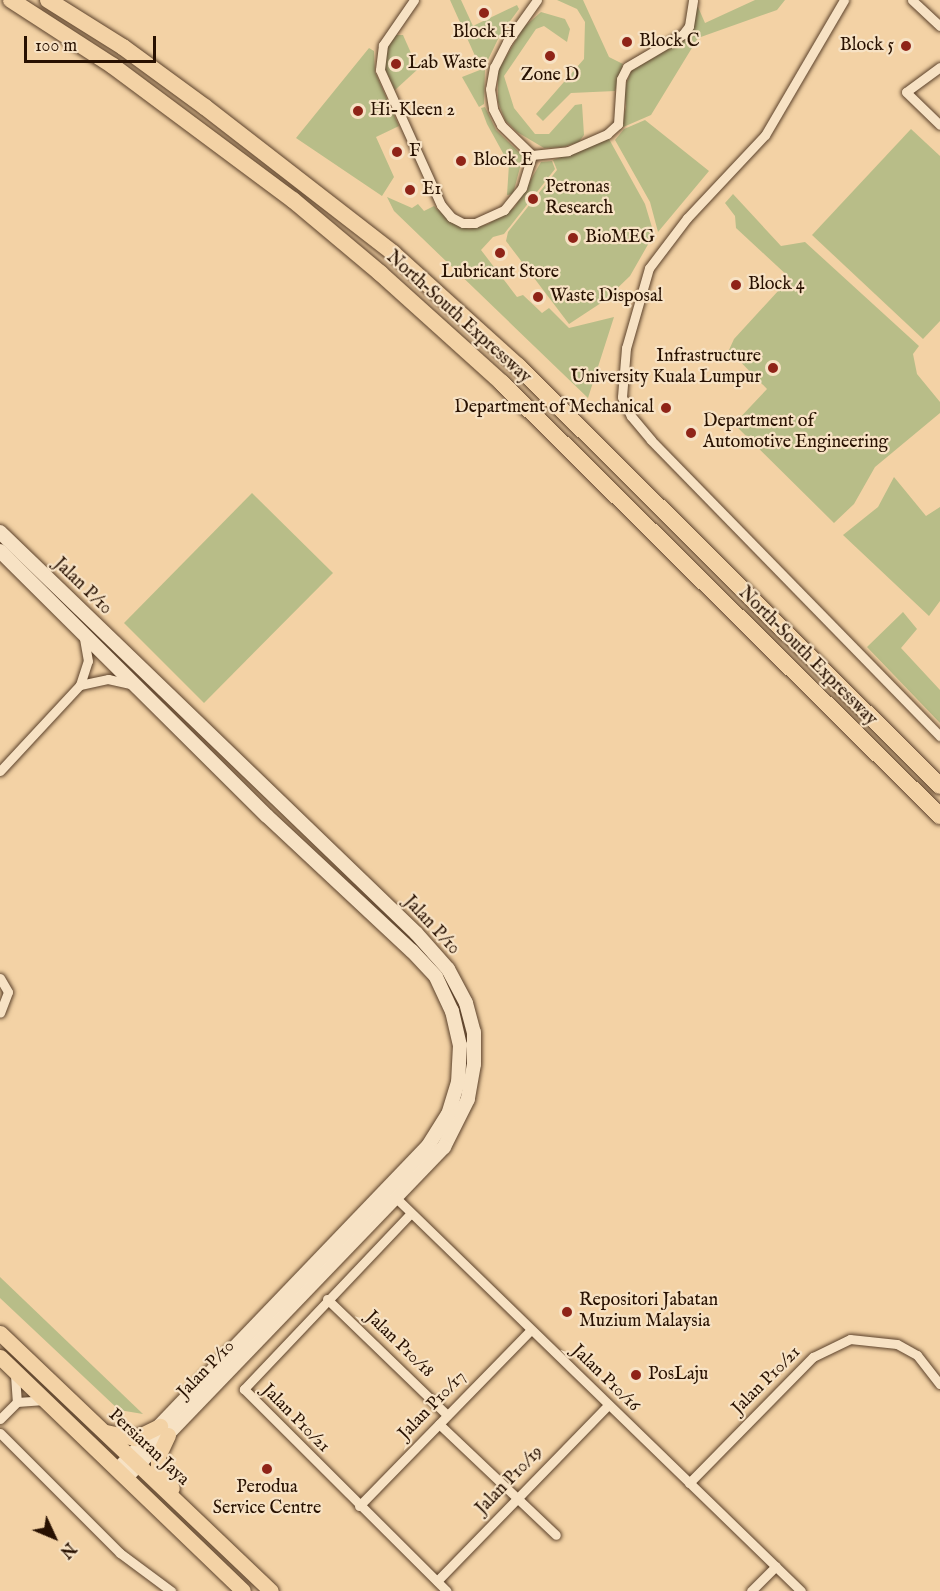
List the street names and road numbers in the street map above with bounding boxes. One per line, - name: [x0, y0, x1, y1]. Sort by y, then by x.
- street label: North–South Expressway: [381, 247, 535, 389]
- street label: Jalan P/10: [48, 554, 116, 620]
- street label: North–South Expressway: [733, 583, 881, 731]
- street label: Jalan P/10: [398, 892, 464, 960]
- street label: Jalan P10/18: [360, 1307, 438, 1383]
- street label: Jalan P/10: [174, 1336, 240, 1404]
- street label: Jalan P10/16: [566, 1341, 644, 1417]
- street label: Jalan P10/21: [728, 1342, 806, 1420]
- street label: Jalan P10/17: [395, 1367, 471, 1445]
- street label: Jalan P10/21: [256, 1380, 334, 1458]
- street label: Persiaran Jaya: [103, 1405, 193, 1491]
- street label: Jalan P10/19: [472, 1442, 548, 1520]

